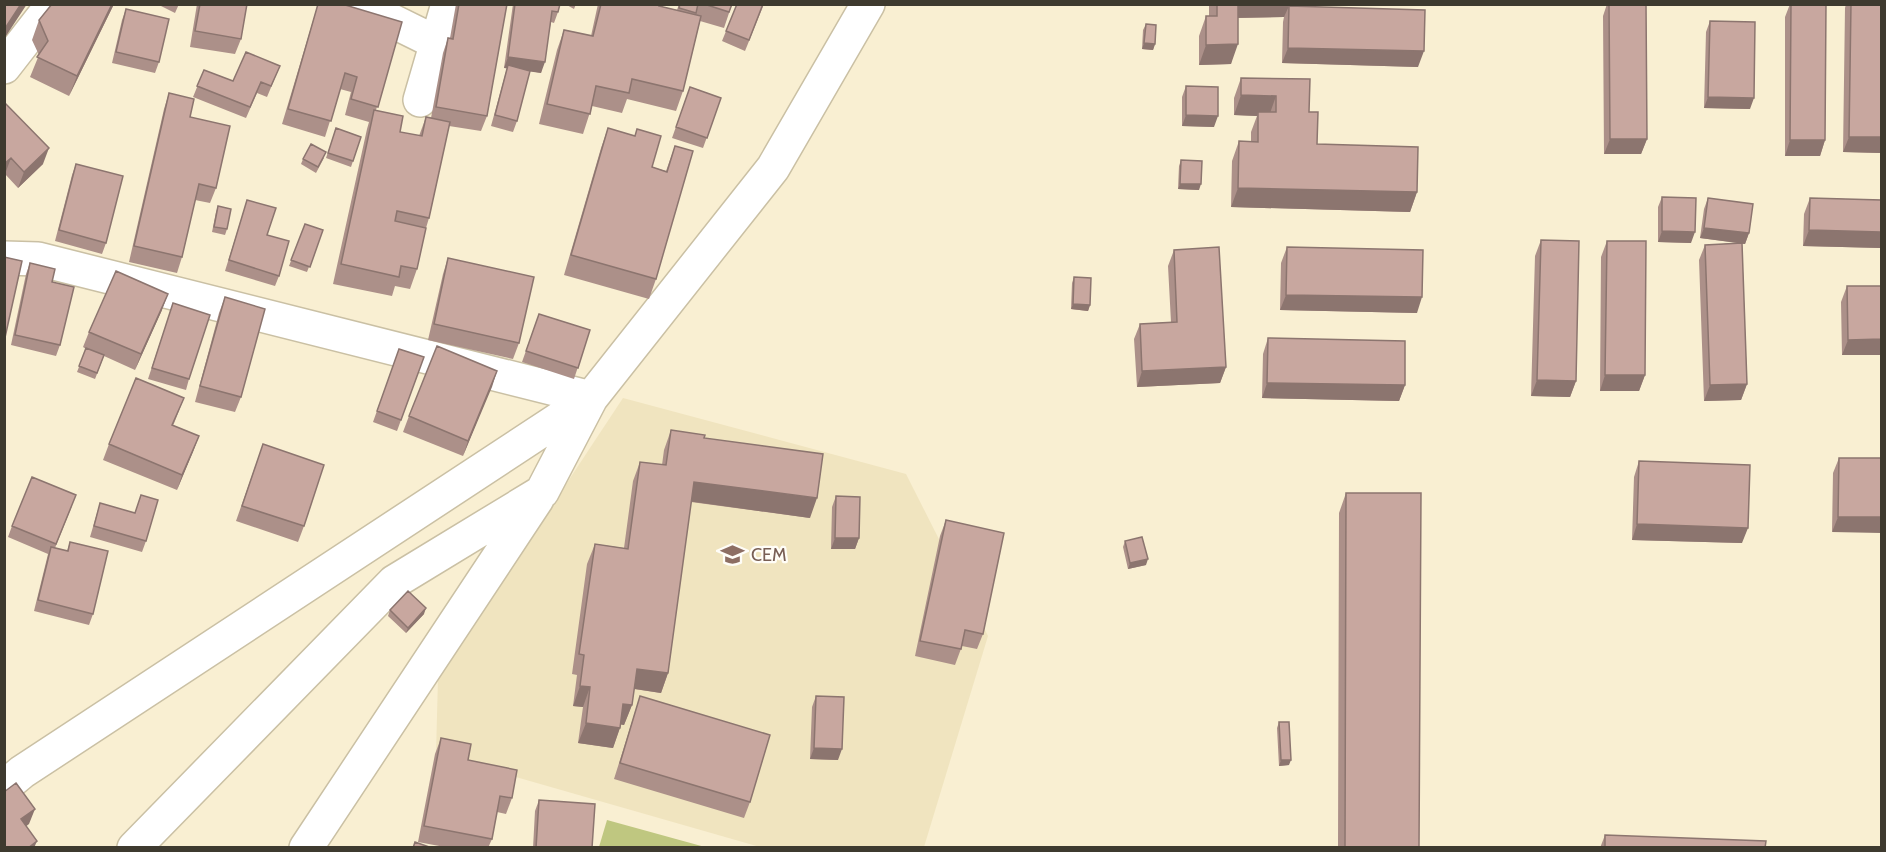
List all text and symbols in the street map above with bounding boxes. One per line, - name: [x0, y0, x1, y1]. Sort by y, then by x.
- school or university icon: CEM: [720, 542, 746, 568]
- place label: CEM: [751, 544, 787, 566]

